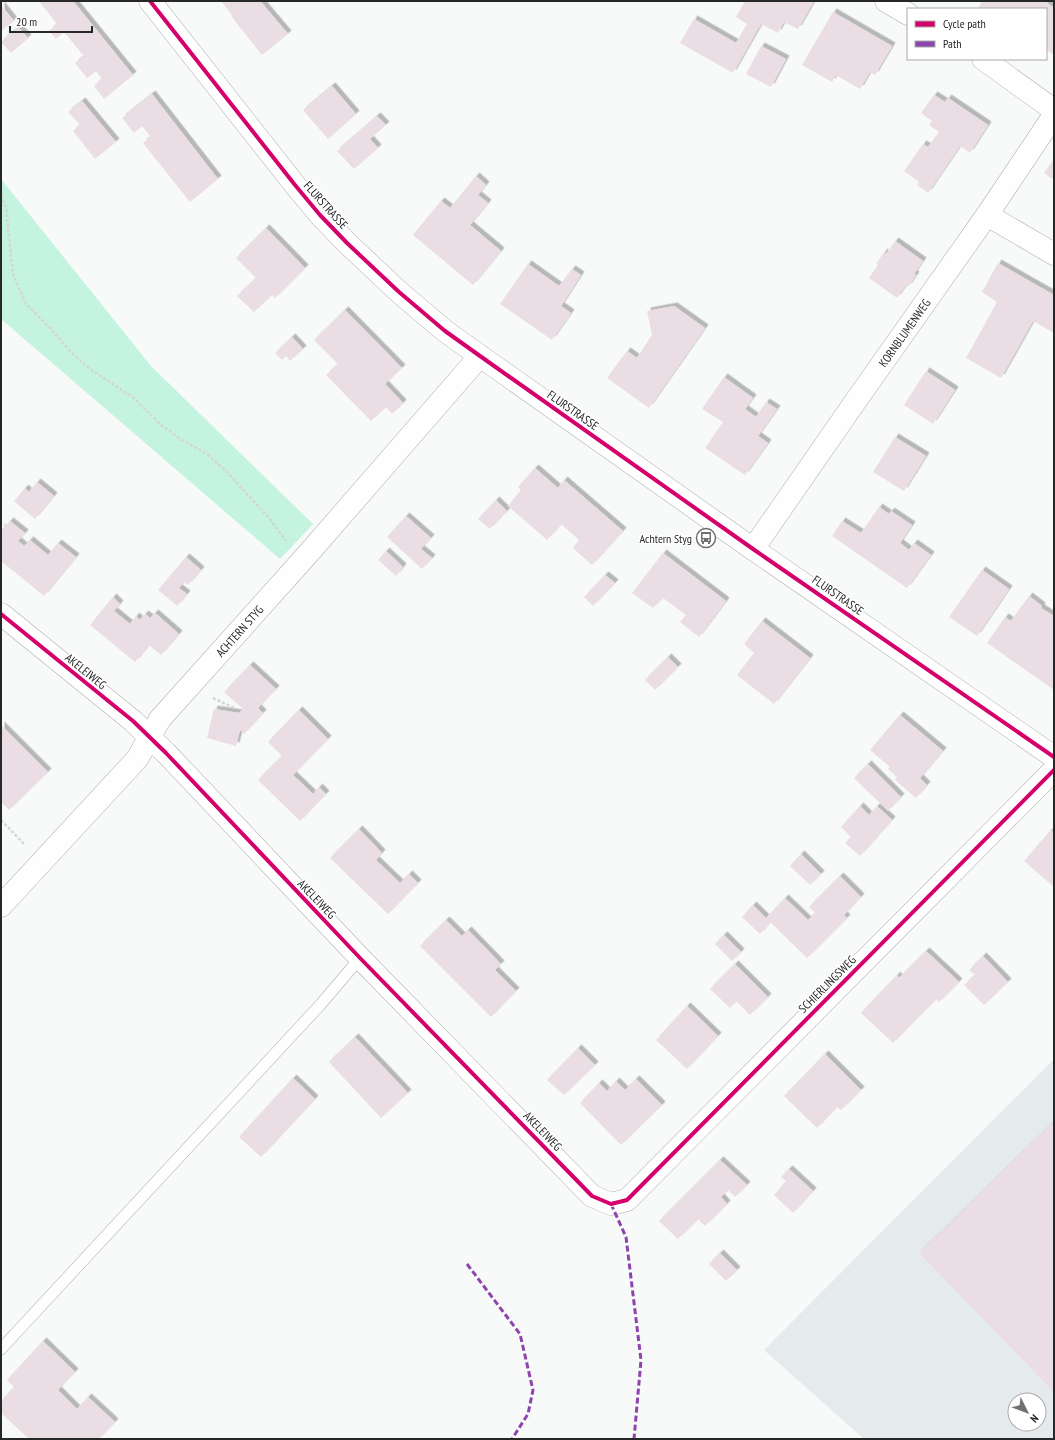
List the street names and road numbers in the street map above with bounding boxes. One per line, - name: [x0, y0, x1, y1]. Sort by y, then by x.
- street label: FLURSTRASSE: [301, 178, 351, 232]
- street label: KORNBLUMENWEG: [875, 295, 933, 369]
- street label: FLURSTRASSE: [545, 387, 601, 433]
- street label: FLURSTRASSE: [810, 572, 866, 618]
- street label: ACHTERN STYG: [212, 602, 266, 659]
- street label: AKELEIWEG: [62, 650, 110, 692]
- street label: AKELEIWEG: [295, 876, 339, 922]
- street label: SCHIERLINGSWEG: [795, 952, 859, 1016]
- street label: AKELEIWEG: [521, 1108, 565, 1154]

